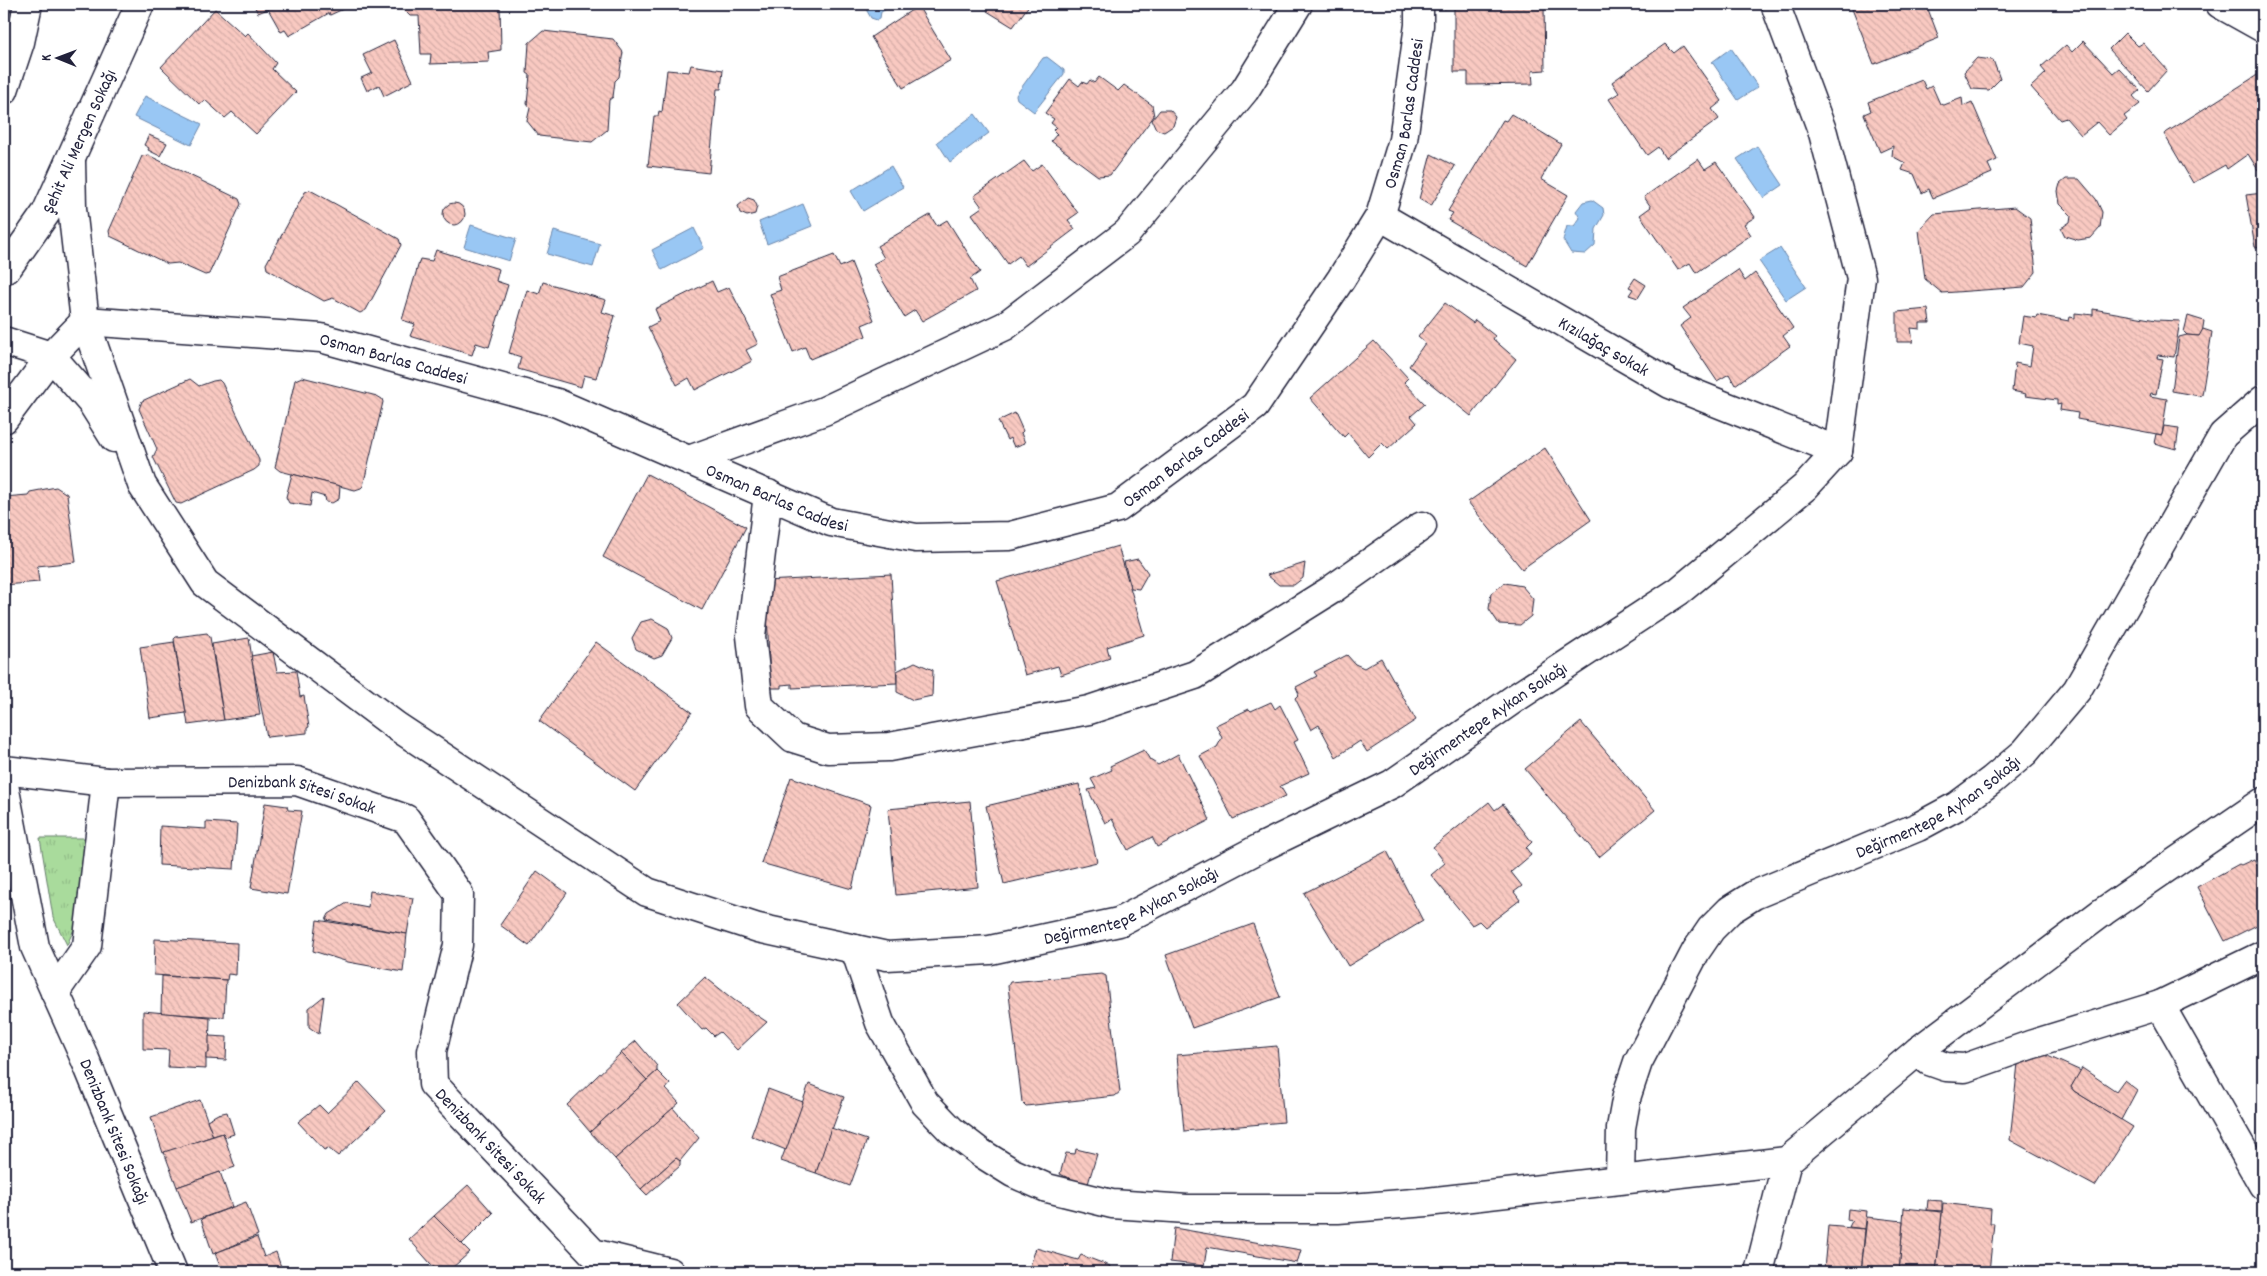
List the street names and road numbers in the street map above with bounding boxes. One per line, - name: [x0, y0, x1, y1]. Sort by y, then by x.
- street label: Osman Barlas Caddesi: [1379, 37, 1432, 192]
- street label: Şehit Ali Mergen Sokağı: [37, 66, 124, 218]
- street label: Kızılağaç sokak: [1553, 312, 1653, 384]
- street label: Osman Barlas Caddesi: [316, 328, 470, 393]
- street label: Osman Barlas Caddesi: [1118, 404, 1255, 516]
- street label: Osman Barlas Caddesi: [701, 459, 850, 540]
- street label: Değirmentepe Aykan Sokağı: [1405, 657, 1573, 784]
- street label: Değirmentepe Ayhan Sokağı: [1852, 751, 2027, 866]
- street label: Denizbank Sitesi Sokak: [228, 771, 379, 822]
- street label: Değirmentepe Aykan Sokağı: [1042, 862, 1224, 953]
- street label: Denizbank Sitesi Sokağı: [71, 1056, 154, 1209]
- street label: Denizbank Sitesi Sokak: [428, 1083, 551, 1211]

